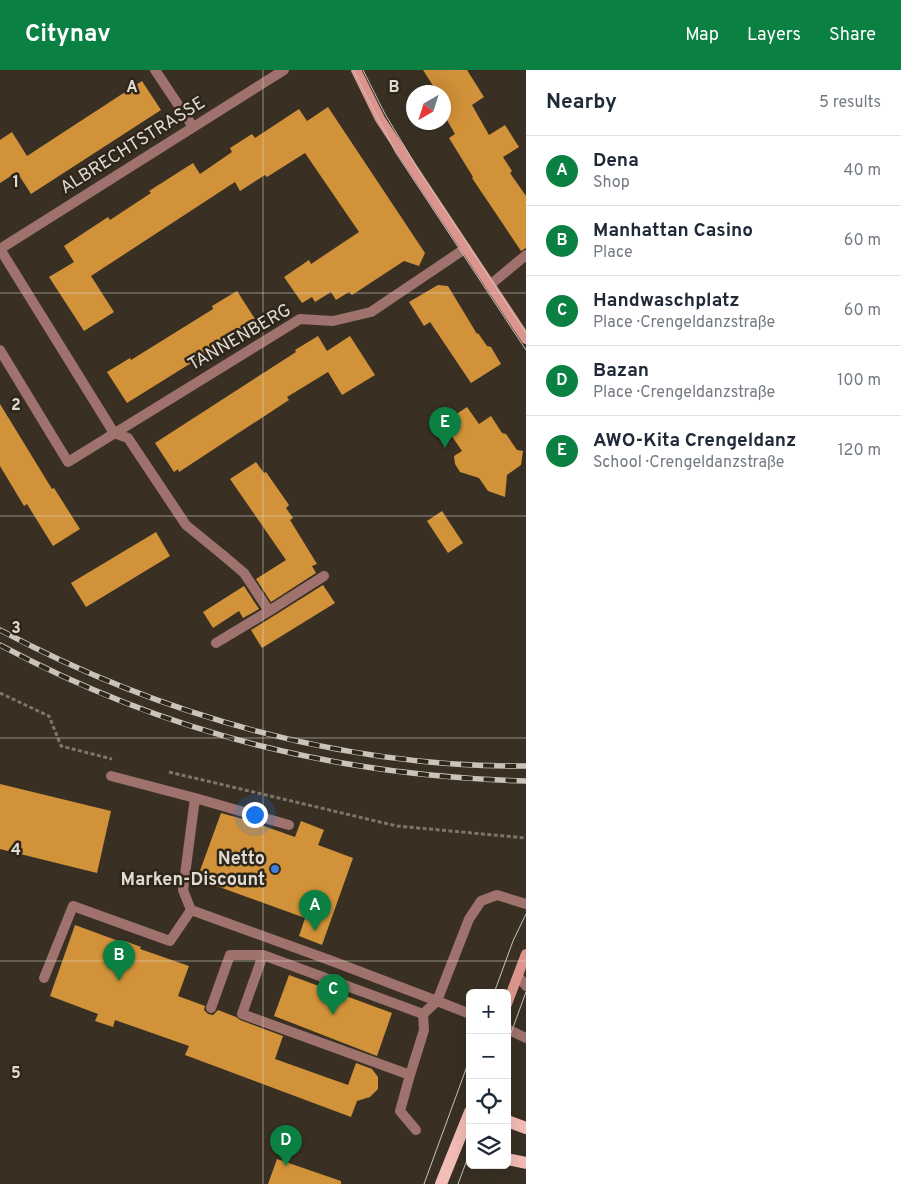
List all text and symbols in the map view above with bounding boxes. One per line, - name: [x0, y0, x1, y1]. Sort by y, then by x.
- text: Citynav: [25, 20, 111, 50]
- text: Map: [685, 24, 719, 47]
- text: Layers: [747, 24, 801, 47]
- text: Share: [829, 24, 876, 47]
- text: A: [126, 78, 138, 98]
- text: B: [388, 78, 400, 98]
- north arrow: [406, 85, 451, 130]
- text: Nearby: [546, 89, 617, 116]
- street label: ALBRECHTSTRASSE: [56, 92, 210, 200]
- text: 5 results: [819, 93, 881, 113]
- text: Dena: [593, 149, 639, 173]
- text: A: [556, 161, 568, 181]
- text: 40 m: [843, 161, 881, 181]
- text: 1: [13, 173, 19, 193]
- text: Shop: [593, 173, 630, 193]
- text: Manhattan Casino: [593, 219, 753, 243]
- text: B: [556, 231, 568, 251]
- text: 60 m: [844, 231, 881, 251]
- text: Place: [593, 243, 633, 263]
- text: Handwaschplatz: [593, 289, 740, 313]
- street label: TANNENBERG: [184, 299, 296, 377]
- text: C: [557, 301, 567, 321]
- text: 60 m: [844, 301, 881, 321]
- text: Place · Crengeldanzstraße: [593, 313, 775, 333]
- text: Bazan: [593, 359, 649, 383]
- text: D: [556, 371, 568, 391]
- text: 100 m: [837, 371, 881, 391]
- text: Place · Crengeldanzstraße: [593, 383, 775, 403]
- text: 2: [11, 396, 21, 416]
- pin: E: [429, 407, 461, 448]
- text: AWO-Kita Crengeldanz: [593, 429, 796, 453]
- text: E: [557, 441, 567, 461]
- text: 120 m: [838, 441, 881, 461]
- text: School · Crengeldanzstraße: [593, 453, 784, 473]
- text: 3: [11, 619, 21, 639]
- your location: [242, 802, 268, 828]
- text: 4: [11, 841, 21, 861]
- place label: Netto Marken-Discount: [121, 848, 265, 892]
- marker: Netto Marken-Discount: [269, 863, 281, 875]
- pin: A: [299, 890, 331, 931]
- pin: B: [103, 940, 135, 981]
- pin: C: [317, 974, 349, 1015]
- map controls: [466, 989, 511, 1169]
- button: +: [466, 989, 511, 1034]
- button: −: [466, 1034, 511, 1079]
- text: 5: [11, 1064, 21, 1084]
- button: locate: [466, 1079, 511, 1124]
- button: layers: [466, 1124, 511, 1169]
- pin: D: [270, 1125, 302, 1166]

